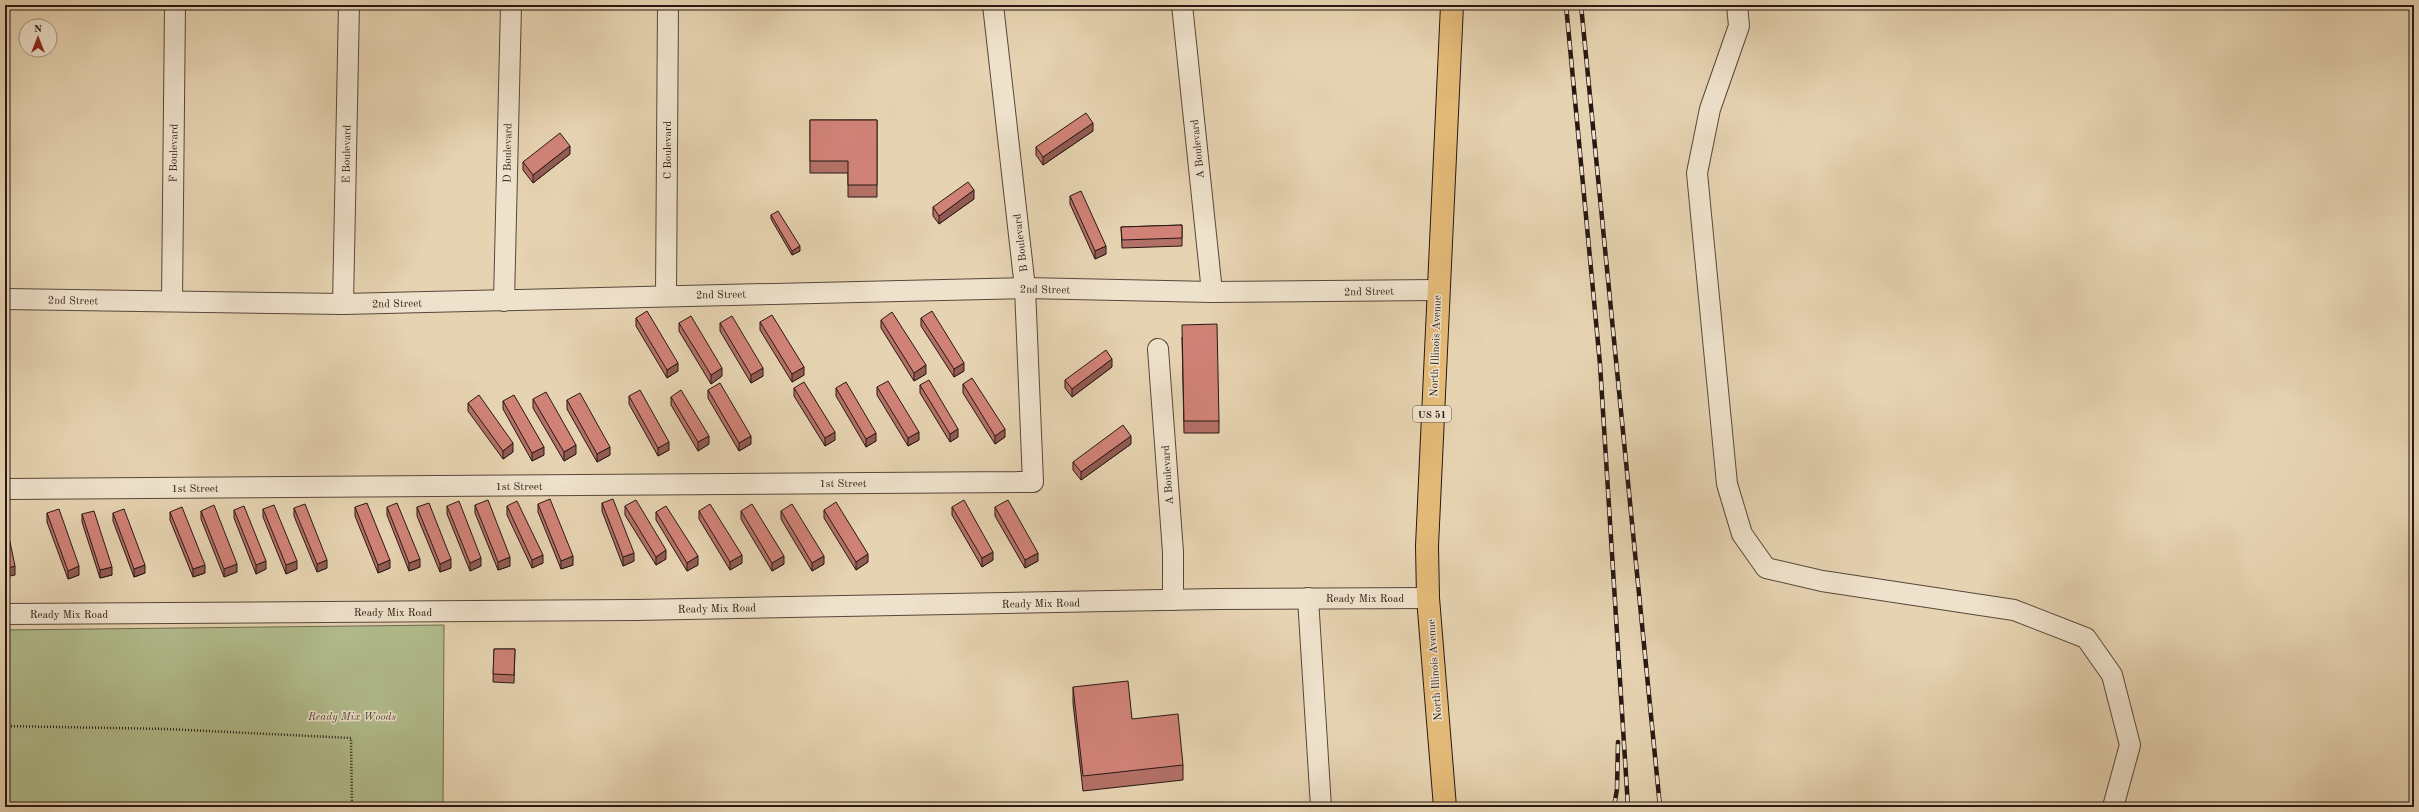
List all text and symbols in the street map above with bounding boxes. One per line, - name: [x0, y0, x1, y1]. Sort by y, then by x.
- north arrow: [18, 18, 58, 58]
- text: N: [34, 24, 43, 35]
- street label: A Boulevard: [1190, 118, 1207, 179]
- street label: C Boulevard: [663, 120, 674, 179]
- street label: F Boulevard: [168, 123, 181, 182]
- street label: D Boulevard: [502, 123, 515, 183]
- street label: E Boulevard: [341, 124, 354, 184]
- street label: B Boulevard: [1012, 213, 1031, 273]
- street label: 2nd Street: [1020, 285, 1070, 296]
- street label: 2nd Street: [1344, 287, 1394, 298]
- street label: 2nd Street: [696, 290, 746, 301]
- street label: North Illinois Avenue: [1429, 295, 1444, 397]
- street label: 2nd Street: [48, 296, 98, 307]
- street label: 2nd Street: [372, 299, 422, 310]
- road number: US 51: [1413, 406, 1451, 422]
- street label: A Boulevard: [1161, 445, 1176, 505]
- street label: 1st Street: [819, 479, 867, 490]
- street label: 1st Street: [495, 482, 543, 493]
- street label: 1st Street: [171, 484, 219, 495]
- street label: Ready Mix Road: [1326, 594, 1405, 605]
- street label: Ready Mix Road: [1002, 598, 1081, 611]
- street label: Ready Mix Road: [678, 603, 757, 616]
- street label: Ready Mix Road: [354, 608, 433, 619]
- street label: Ready Mix Road: [30, 610, 109, 621]
- street label: North Illinois Avenue: [1426, 619, 1445, 721]
- park label: Ready Mix Woods: [307, 712, 396, 723]

